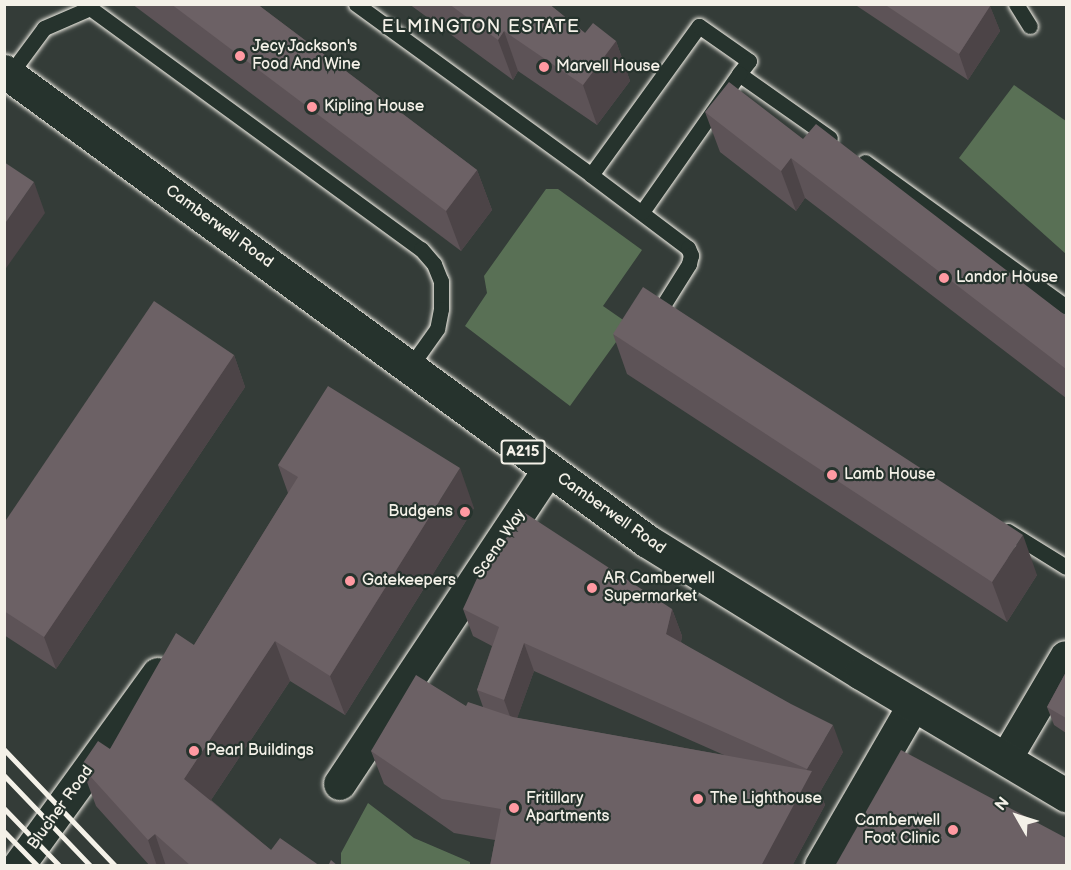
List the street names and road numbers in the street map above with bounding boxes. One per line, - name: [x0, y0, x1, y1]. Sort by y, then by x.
- street label: Camberwell Road: [161, 182, 277, 272]
- road number: A215: [500, 440, 546, 464]
- street label: Camberwell Road: [553, 469, 669, 559]
- street label: Scena Way: [470, 505, 530, 583]
- street label: Blucher Road: [24, 762, 98, 854]

